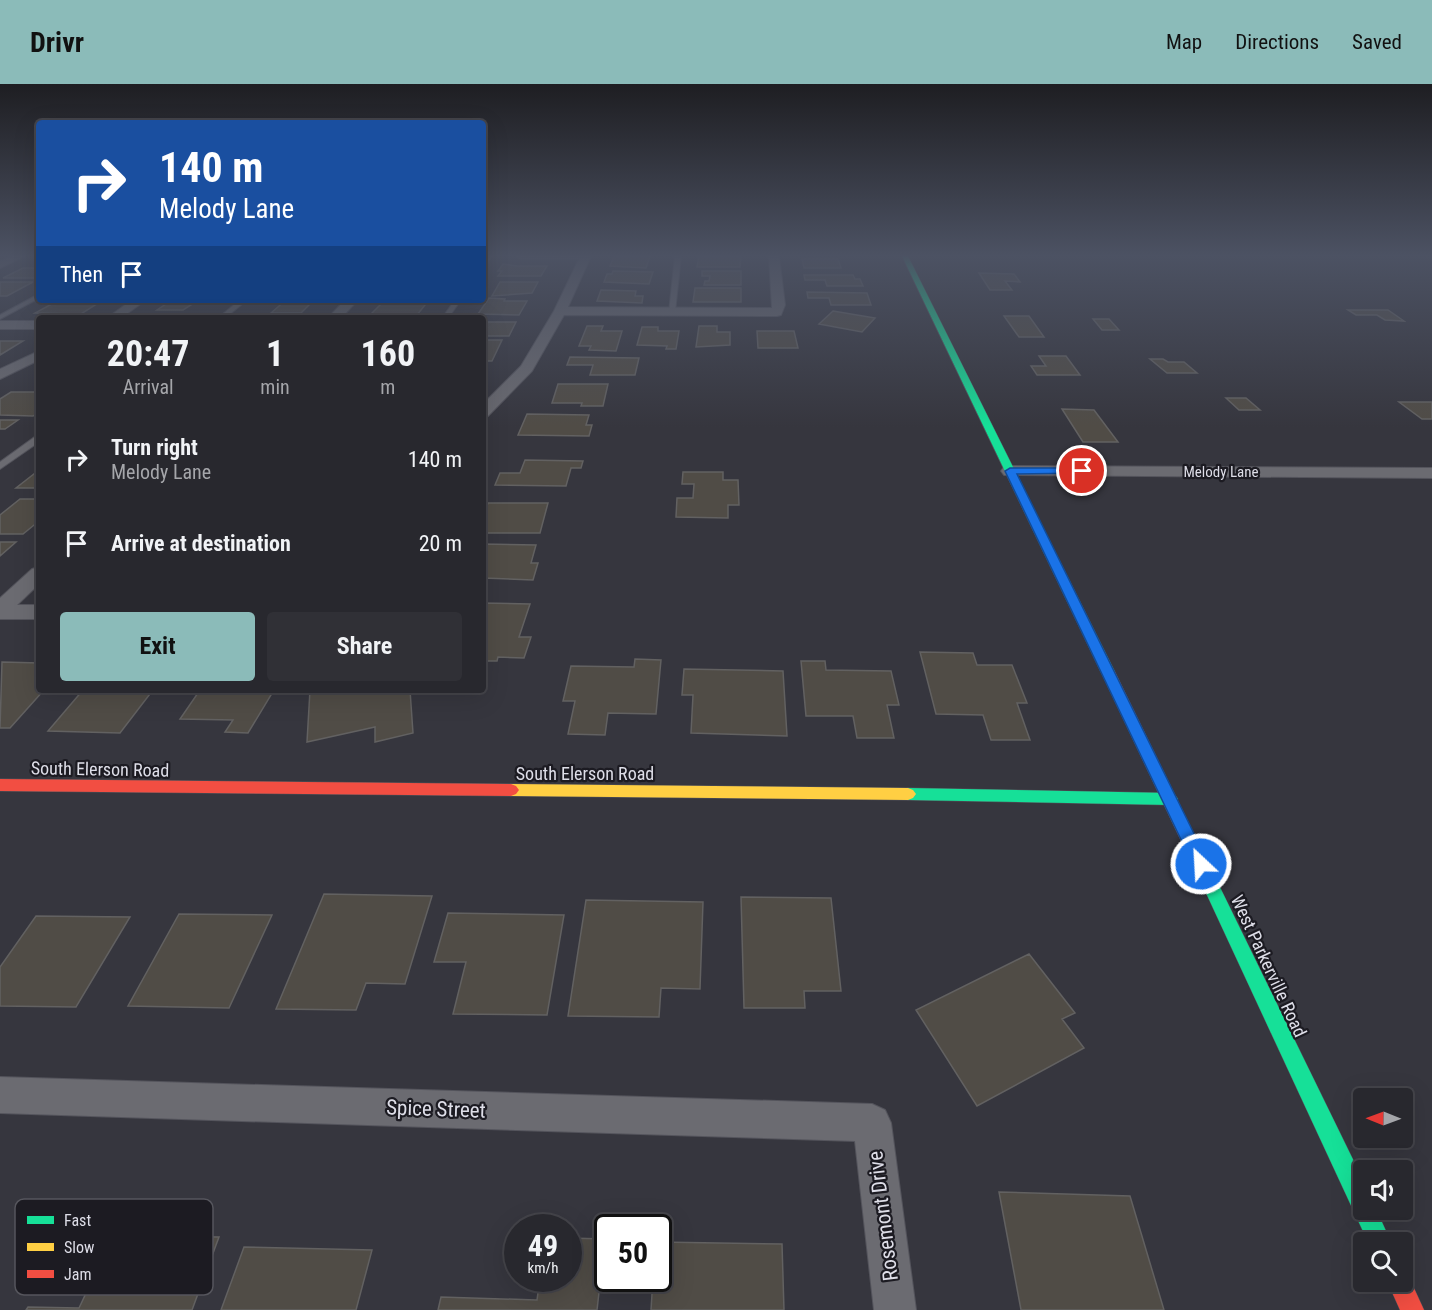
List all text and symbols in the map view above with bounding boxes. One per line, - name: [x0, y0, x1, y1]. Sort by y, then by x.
- text: Drivr: [30, 26, 84, 59]
- text: Map: [1166, 30, 1202, 54]
- text: Directions: [1235, 30, 1319, 54]
- text: Saved: [1352, 30, 1402, 54]
- text: 140 m: [159, 143, 264, 192]
- icon: right: [60, 144, 138, 222]
- text: Melody Lane: [159, 193, 294, 225]
- icon: arrive: [115, 258, 148, 291]
- text: Then: [60, 262, 103, 287]
- text: 20:47: [107, 333, 189, 375]
- text: 1: [266, 333, 284, 375]
- text: 160: [361, 333, 415, 375]
- text: Arrival: [123, 375, 174, 399]
- text: min: [260, 375, 290, 399]
- text: m: [380, 375, 395, 399]
- text: Turn right: [111, 435, 198, 460]
- icon: right: [60, 443, 93, 476]
- pin: [1056, 445, 1107, 496]
- text: 140 m: [408, 447, 462, 472]
- icon: arrive: [1065, 454, 1098, 487]
- text: Melody Lane: [111, 460, 211, 484]
- street label: Melody Lane: [1183, 463, 1259, 481]
- icon: arrive: [60, 527, 93, 560]
- text: Arrive at destination: [111, 531, 291, 556]
- text: 20 m: [419, 531, 462, 556]
- button: Exit: [60, 612, 255, 681]
- button: Share: [267, 612, 462, 681]
- street label: South Elerson Road: [31, 757, 169, 781]
- street label: South Elerson Road: [516, 763, 654, 784]
- position arrow: [1169, 832, 1233, 896]
- street label: West Parkerville Road: [1227, 892, 1311, 1040]
- north arrow: [1353, 1088, 1413, 1148]
- map controls: [1353, 1088, 1413, 1292]
- street label: Spice Street: [386, 1095, 486, 1123]
- street label: Rosemont Drive: [863, 1150, 903, 1282]
- button: sound: [1353, 1160, 1413, 1220]
- legend: [15, 1199, 213, 1295]
- text: Fast: [64, 1211, 91, 1230]
- speed limit sign: 50: [594, 1214, 672, 1292]
- text: 49: [528, 1228, 558, 1263]
- button: search: [1353, 1232, 1413, 1292]
- text: Slow: [64, 1238, 94, 1257]
- text: km/h: [528, 1259, 558, 1277]
- text: Jam: [64, 1265, 91, 1284]

